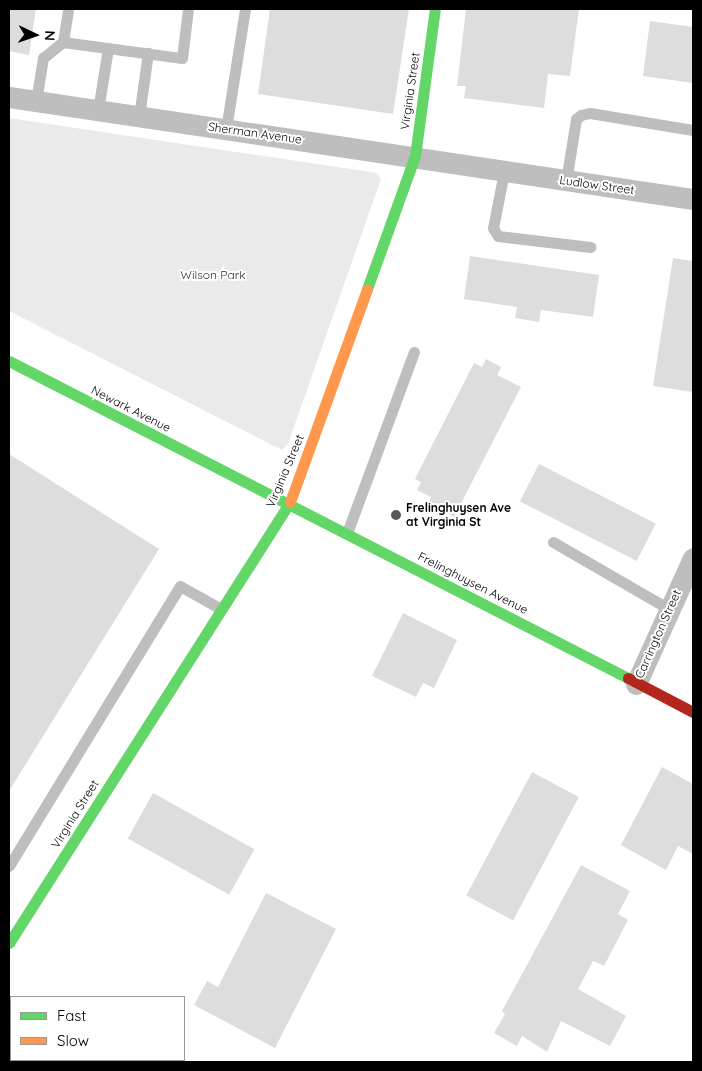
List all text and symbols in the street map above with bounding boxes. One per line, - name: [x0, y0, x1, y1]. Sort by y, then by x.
- north arrow: [10, 10, 60, 60]
- text: N: [41, 30, 59, 41]
- street label: Virginia Street: [397, 51, 423, 131]
- street label: Sherman Avenue: [207, 119, 303, 147]
- street label: Ludlow Street: [559, 173, 635, 197]
- park label: Wilson Park: [180, 268, 246, 282]
- street label: Newark Avenue: [89, 383, 173, 435]
- street label: Virginia Street: [263, 432, 307, 510]
- place label: Frelinghuysen Ave at Virginia St: [406, 501, 511, 529]
- marker: Frelinghuysen Ave at Virginia St: [390, 509, 402, 521]
- street label: Frelinghuysen Avenue: [416, 549, 530, 617]
- street label: Carrington Street: [632, 587, 684, 681]
- street label: Virginia Street: [48, 777, 102, 851]
- legend: [10, 996, 185, 1061]
- text: Fast: [57, 1006, 86, 1025]
- text: Slow: [57, 1031, 89, 1050]

